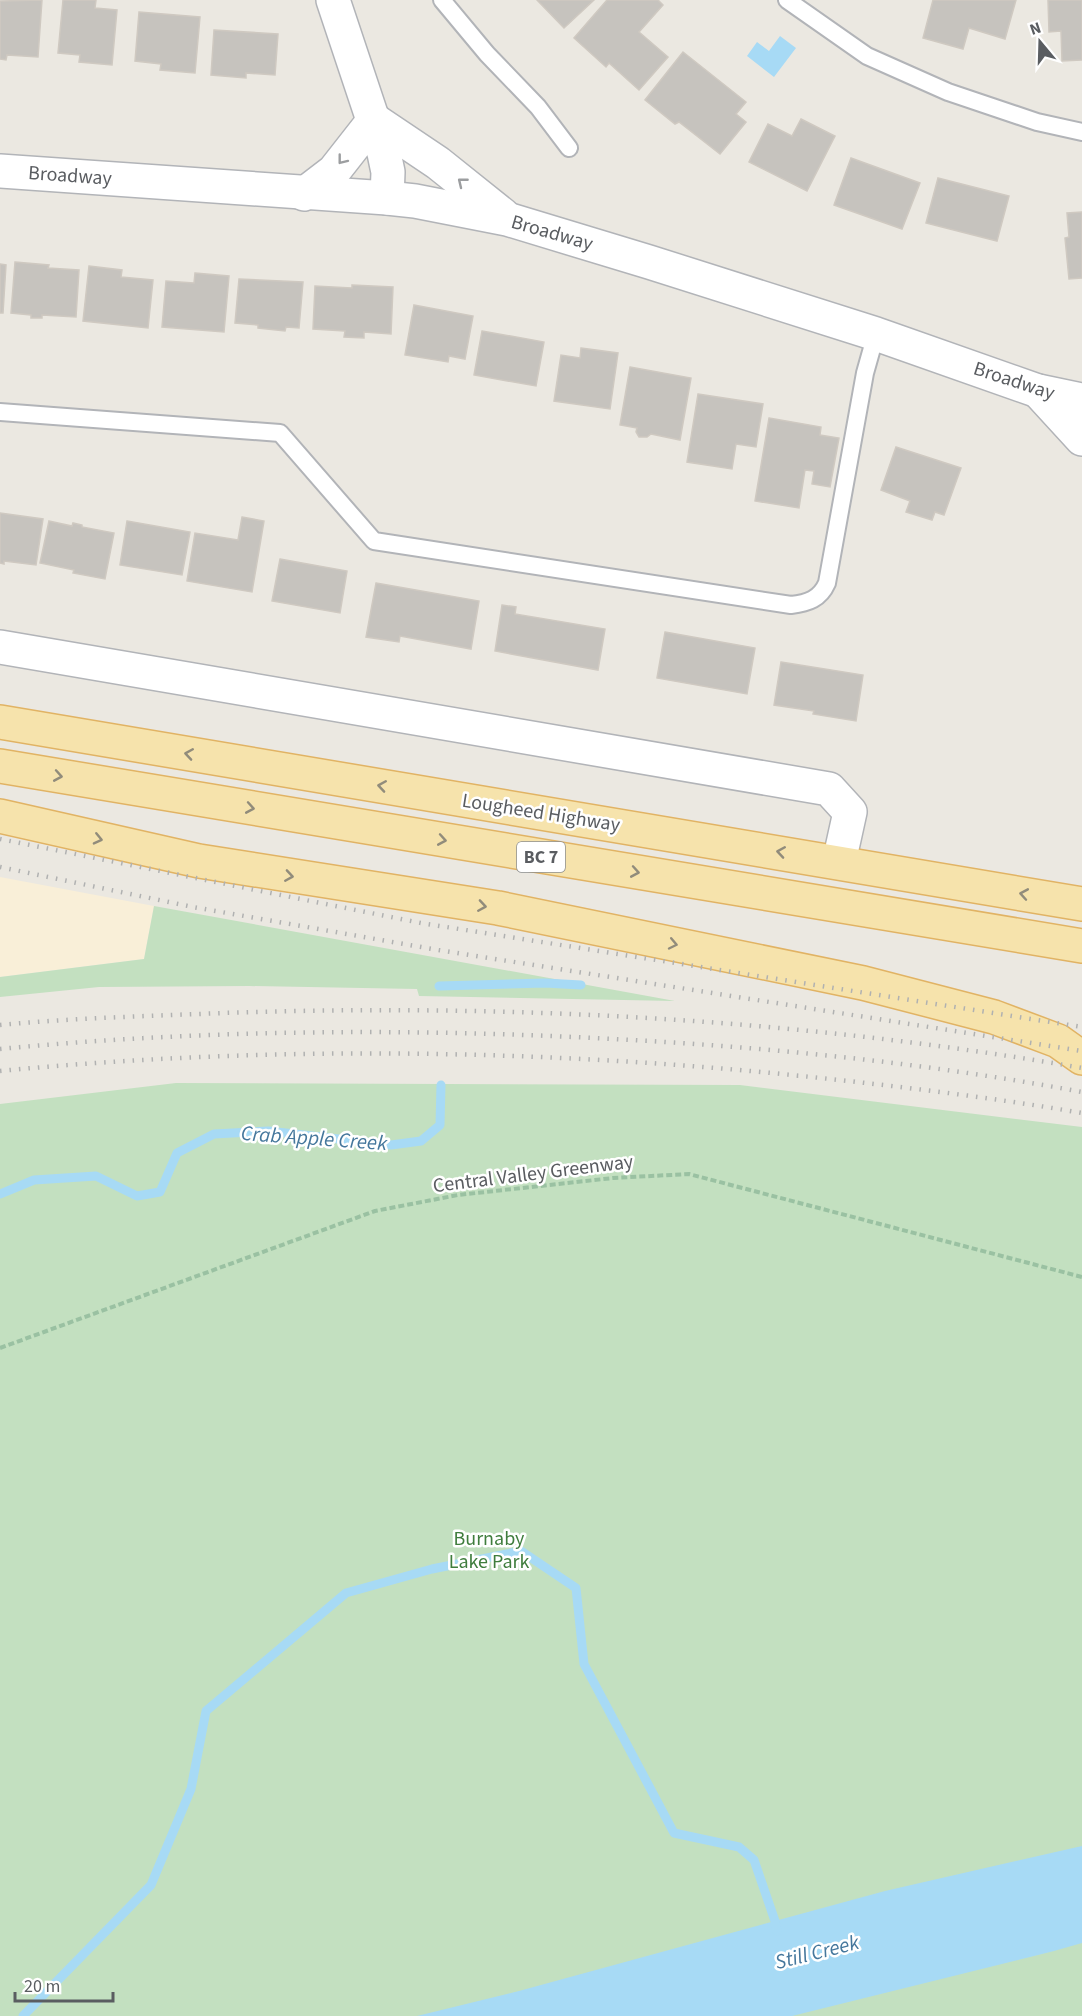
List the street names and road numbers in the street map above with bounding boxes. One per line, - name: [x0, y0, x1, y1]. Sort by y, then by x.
- street label: Broadway: [27, 159, 113, 193]
- street label: Broadway: [508, 208, 597, 258]
- street label: Broadway: [970, 355, 1059, 407]
- street label: Lougheed Highway: [460, 787, 623, 839]
- road number: BC 7: [517, 842, 565, 872]
- street label: Central Valley Greenway: [431, 1148, 635, 1200]

